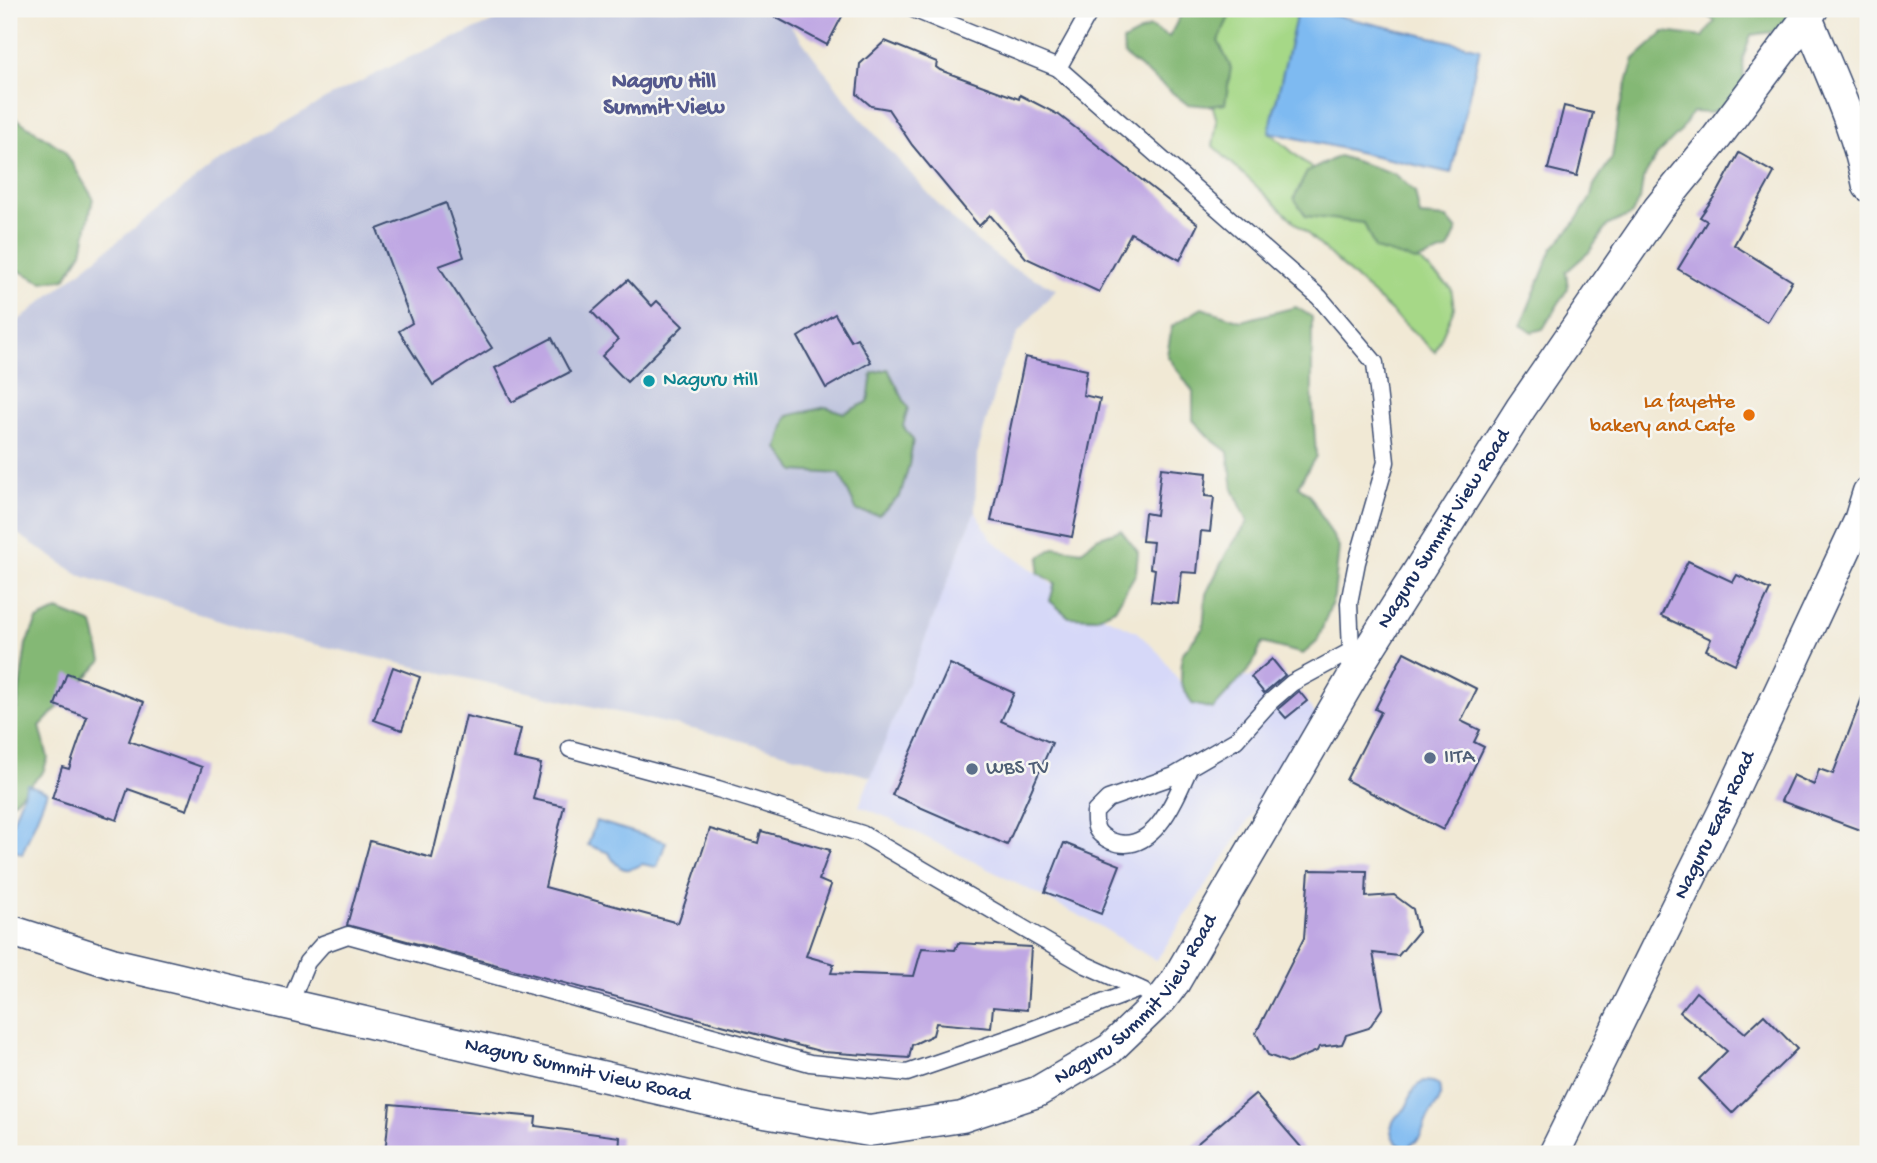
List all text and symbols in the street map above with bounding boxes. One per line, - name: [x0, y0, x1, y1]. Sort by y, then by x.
- district label: Naguru Hill Summit View: [603, 69, 726, 122]
- place label: Naguru Hill: [663, 369, 758, 394]
- marker: Naguru Hill: [641, 373, 657, 389]
- place label: La fayette bakery and Cafe: [1590, 391, 1736, 440]
- marker: La fayette bakery and Cafe: [1741, 407, 1757, 423]
- street label: Naguru Summit View Road: [1372, 423, 1518, 634]
- place label: IITA: [1444, 746, 1476, 771]
- street label: Naguru East Road: [1669, 746, 1763, 904]
- marker: IITA: [1422, 750, 1438, 766]
- place label: WBS TV: [986, 757, 1049, 782]
- marker: WBS TV: [964, 761, 980, 777]
- street label: Naguru Summit View Road: [1050, 909, 1225, 1091]
- street label: Naguru Summit View Road: [462, 1033, 695, 1109]

